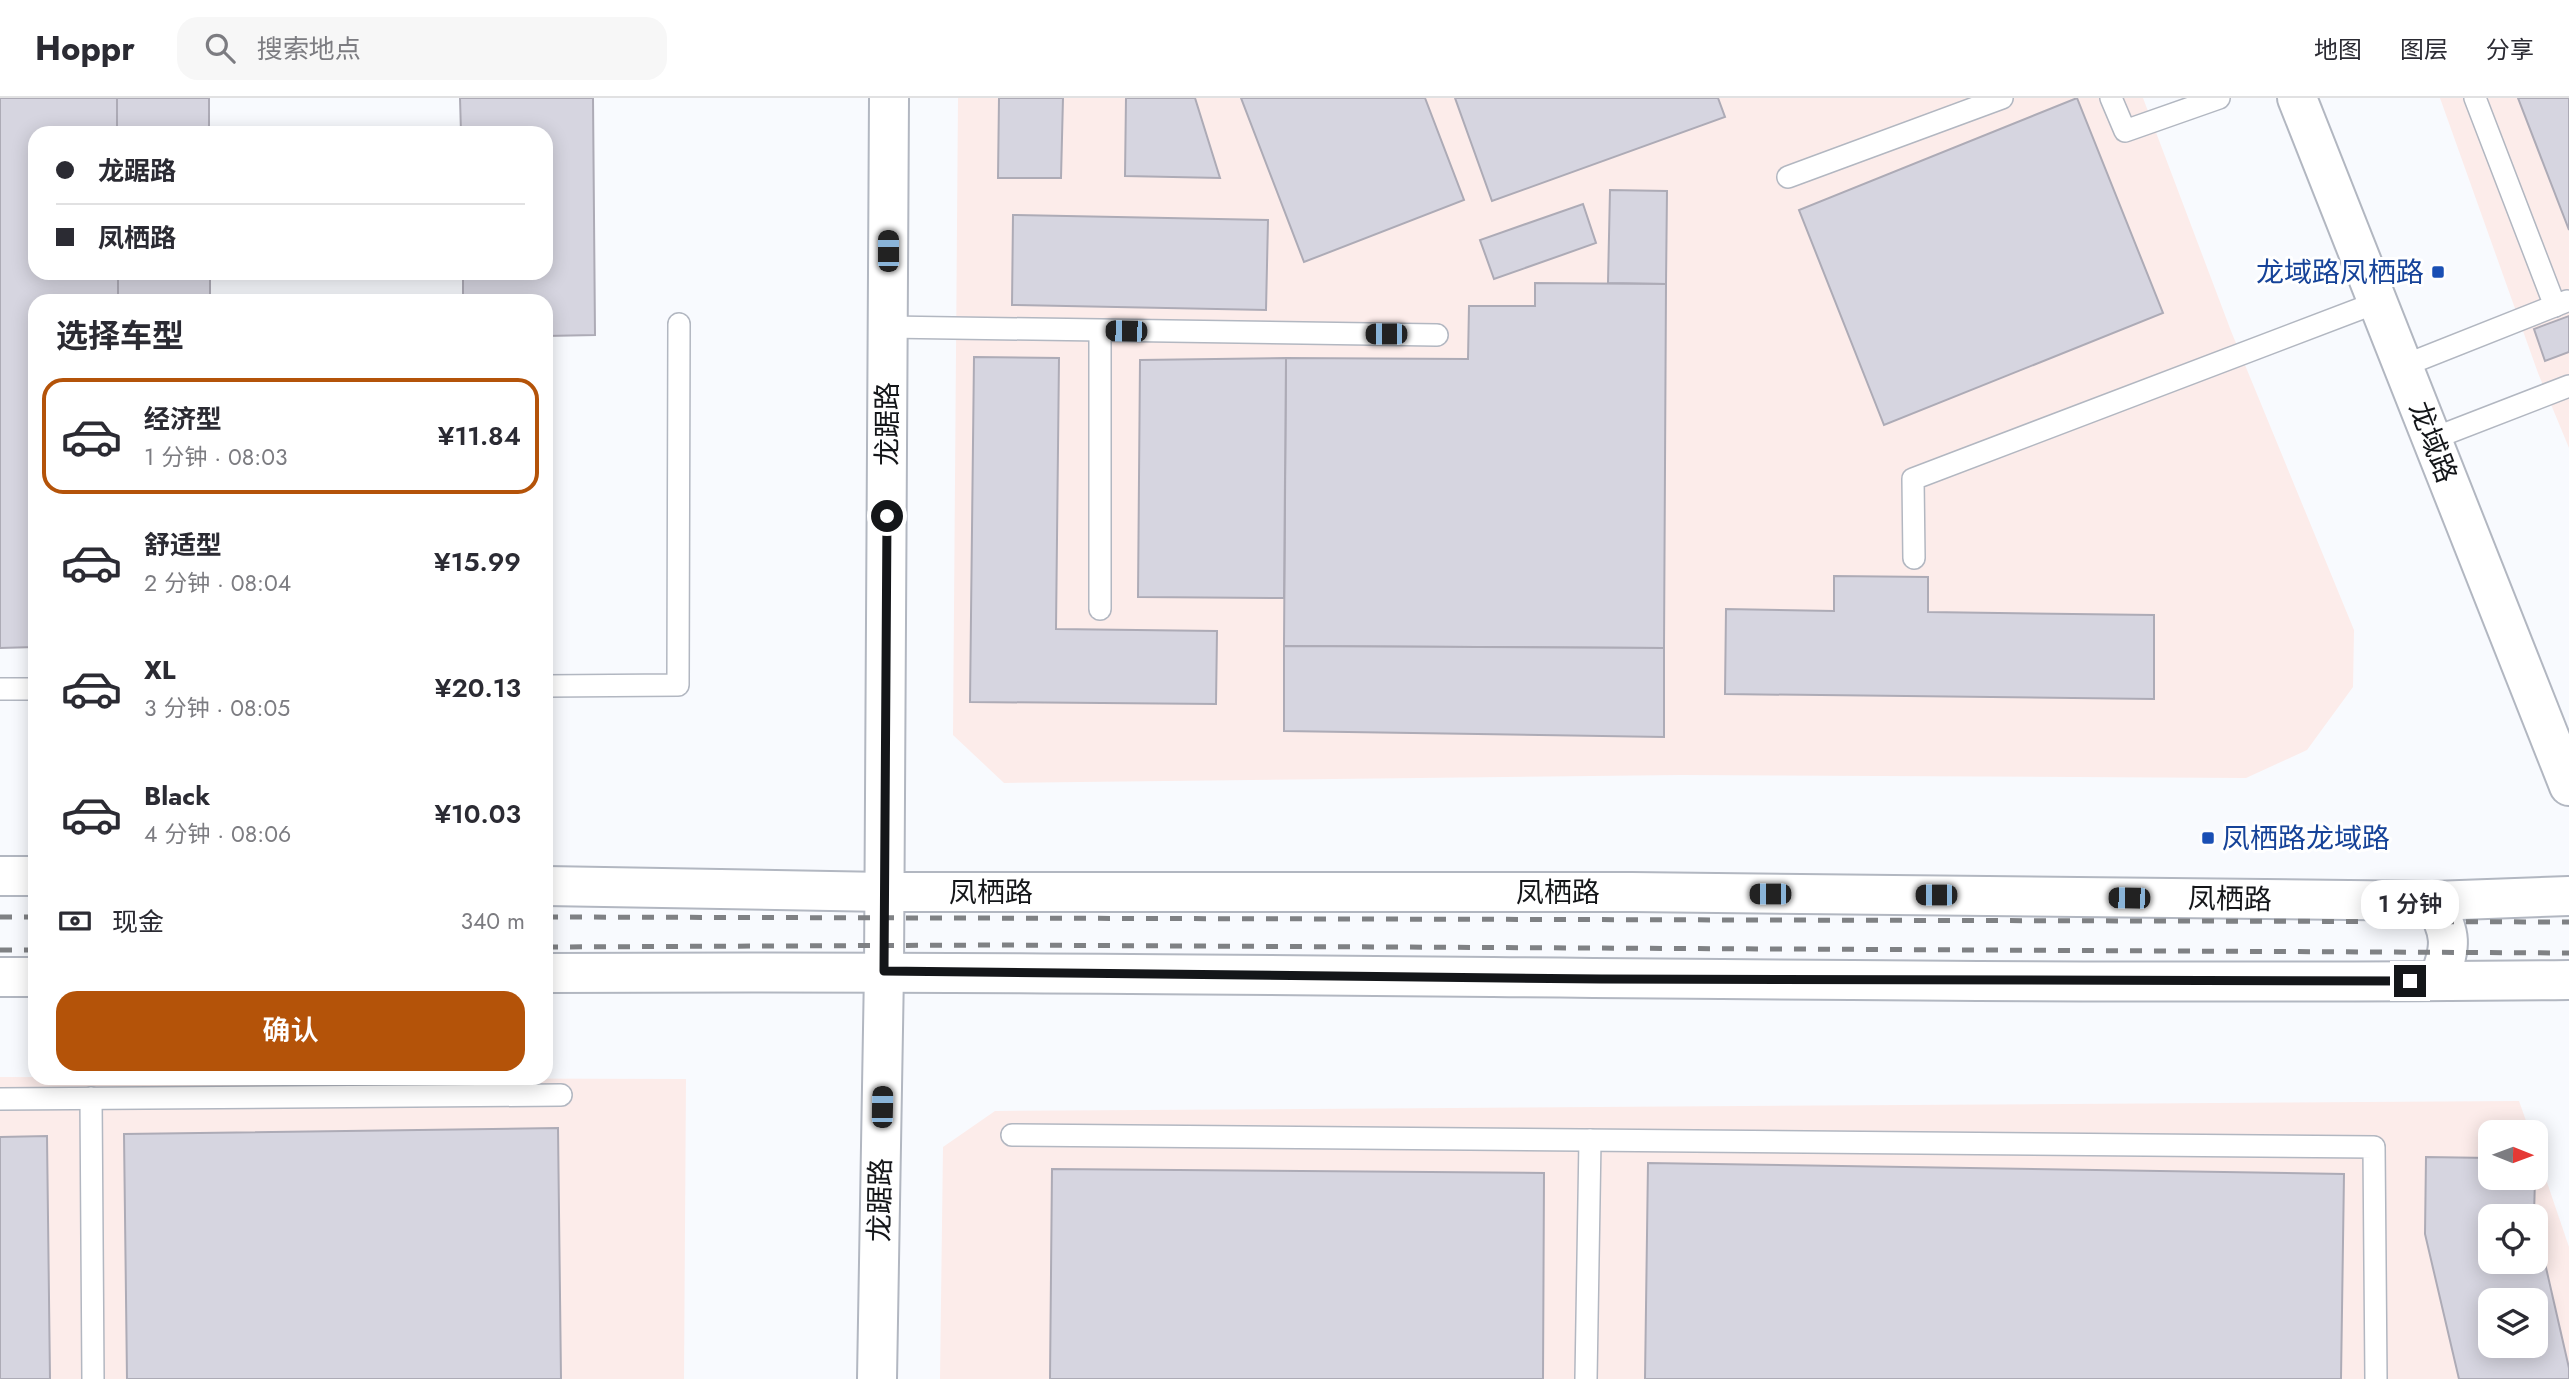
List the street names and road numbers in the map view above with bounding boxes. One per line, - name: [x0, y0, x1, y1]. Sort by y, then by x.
- street label: 龙踞路: [867, 382, 908, 466]
- street label: 龙域路: [2399, 395, 2467, 489]
- street label: 凤栖路: [949, 872, 1033, 913]
- street label: 凤栖路: [1516, 872, 1600, 913]
- street label: 凤栖路: [2188, 878, 2272, 920]
- street label: 龙踞路: [859, 1158, 901, 1242]

